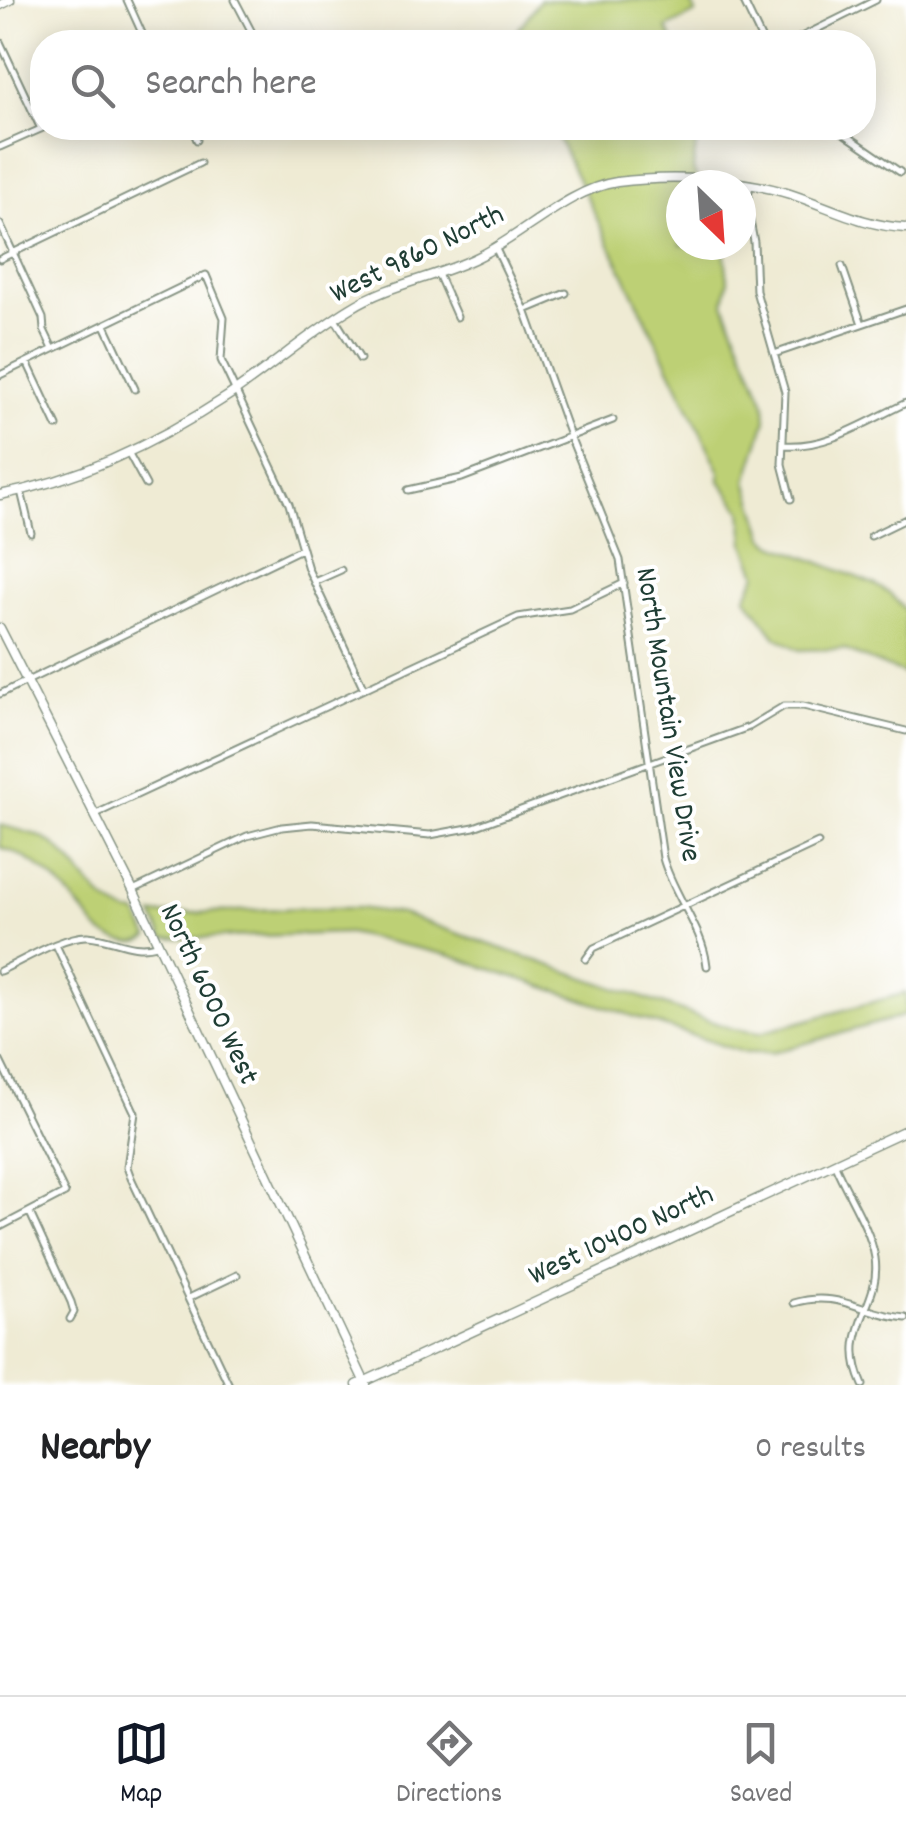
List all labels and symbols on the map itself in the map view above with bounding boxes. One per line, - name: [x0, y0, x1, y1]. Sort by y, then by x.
- north arrow: [666, 170, 756, 260]
- street label: West 9860 North: [324, 195, 512, 317]
- street label: North Mountain View Drive: [622, 565, 710, 865]
- street label: North 6000 West: [146, 897, 268, 1093]
- street label: West 10400 North: [522, 1175, 722, 1299]

